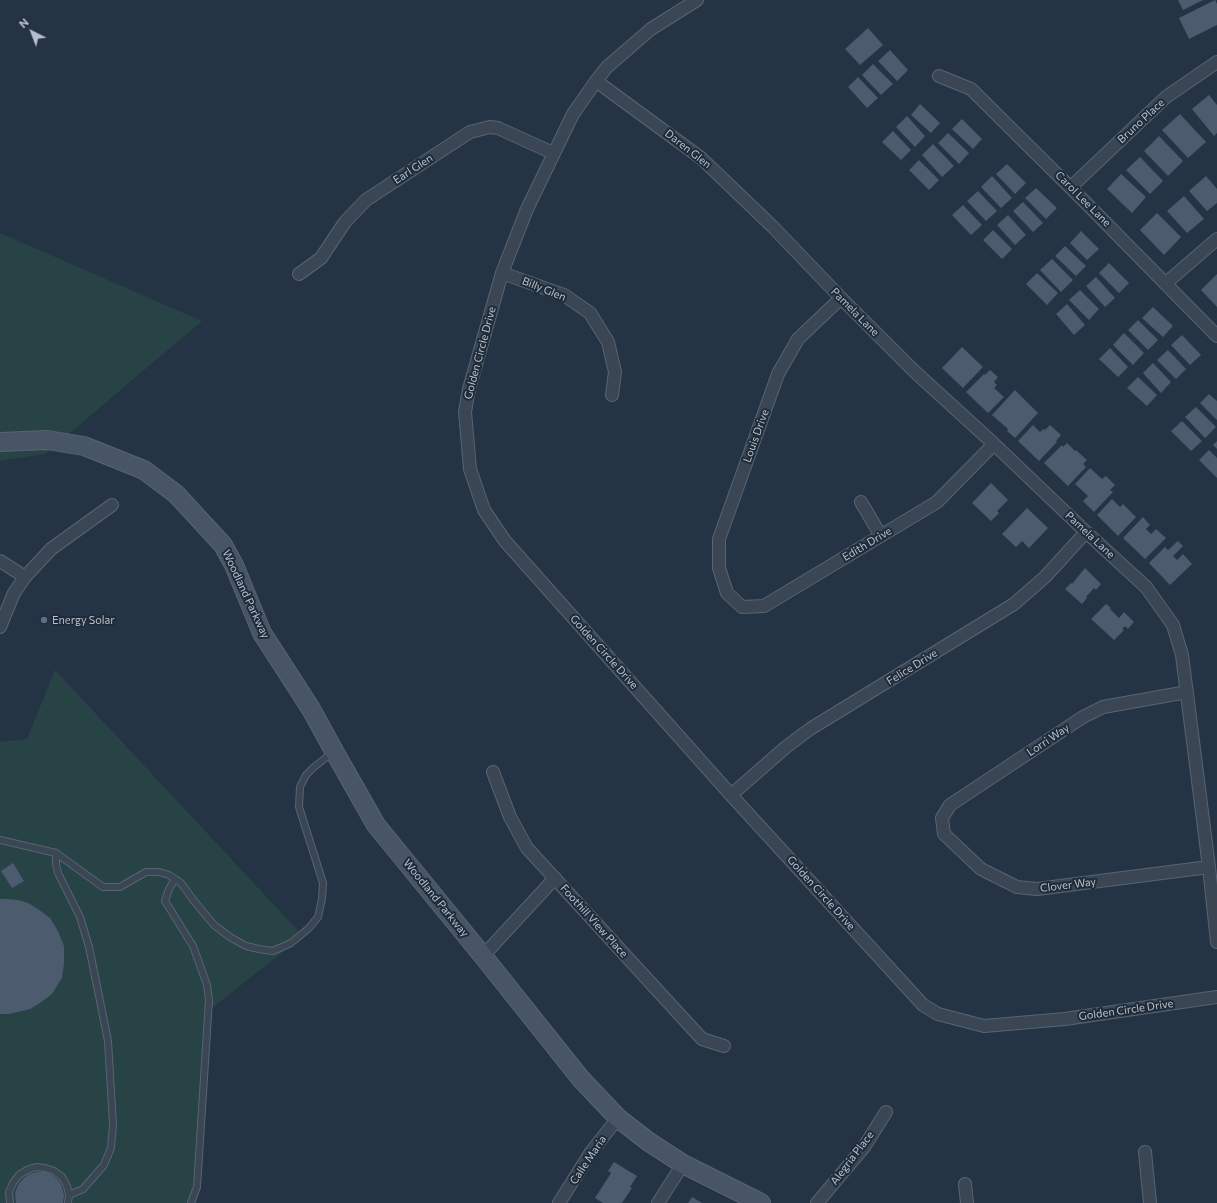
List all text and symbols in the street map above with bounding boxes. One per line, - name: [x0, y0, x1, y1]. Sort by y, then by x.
- north arrow: [12, 12, 52, 52]
- text: N: [16, 15, 31, 30]
- street label: Bruno Place: [1115, 96, 1167, 146]
- street label: Daren Glen: [662, 127, 714, 171]
- street label: Earl Glen: [391, 151, 435, 187]
- street label: Carol Lee Lane: [1052, 168, 1114, 230]
- street label: Billy Glen: [520, 274, 568, 304]
- street label: Pamela Lane: [828, 285, 882, 339]
- street label: Golden Circle Drive: [461, 305, 499, 401]
- street label: Louis Drive: [740, 408, 772, 464]
- street label: Pamela Lane: [1063, 509, 1117, 561]
- street label: Edith Drive: [840, 524, 894, 564]
- street label: Woodland Parkway: [220, 548, 272, 640]
- street label: Golden Circle Drive: [567, 612, 641, 692]
- place label: Energy Solar: [52, 613, 115, 627]
- marker: Energy Solar: [39, 615, 49, 625]
- street label: Felice Drive: [884, 646, 940, 688]
- street label: Lorri Way: [1024, 721, 1072, 759]
- street label: Golden Circle Drive: [784, 853, 858, 933]
- street label: Woodland Parkway: [401, 856, 471, 940]
- street label: Clover Way: [1039, 875, 1097, 895]
- street label: Foothill View Place: [558, 882, 630, 960]
- street label: Golden Circle Drive: [1078, 997, 1174, 1023]
- street label: Alegria Place: [827, 1129, 877, 1187]
- street label: Calle Maria: [567, 1133, 609, 1187]

